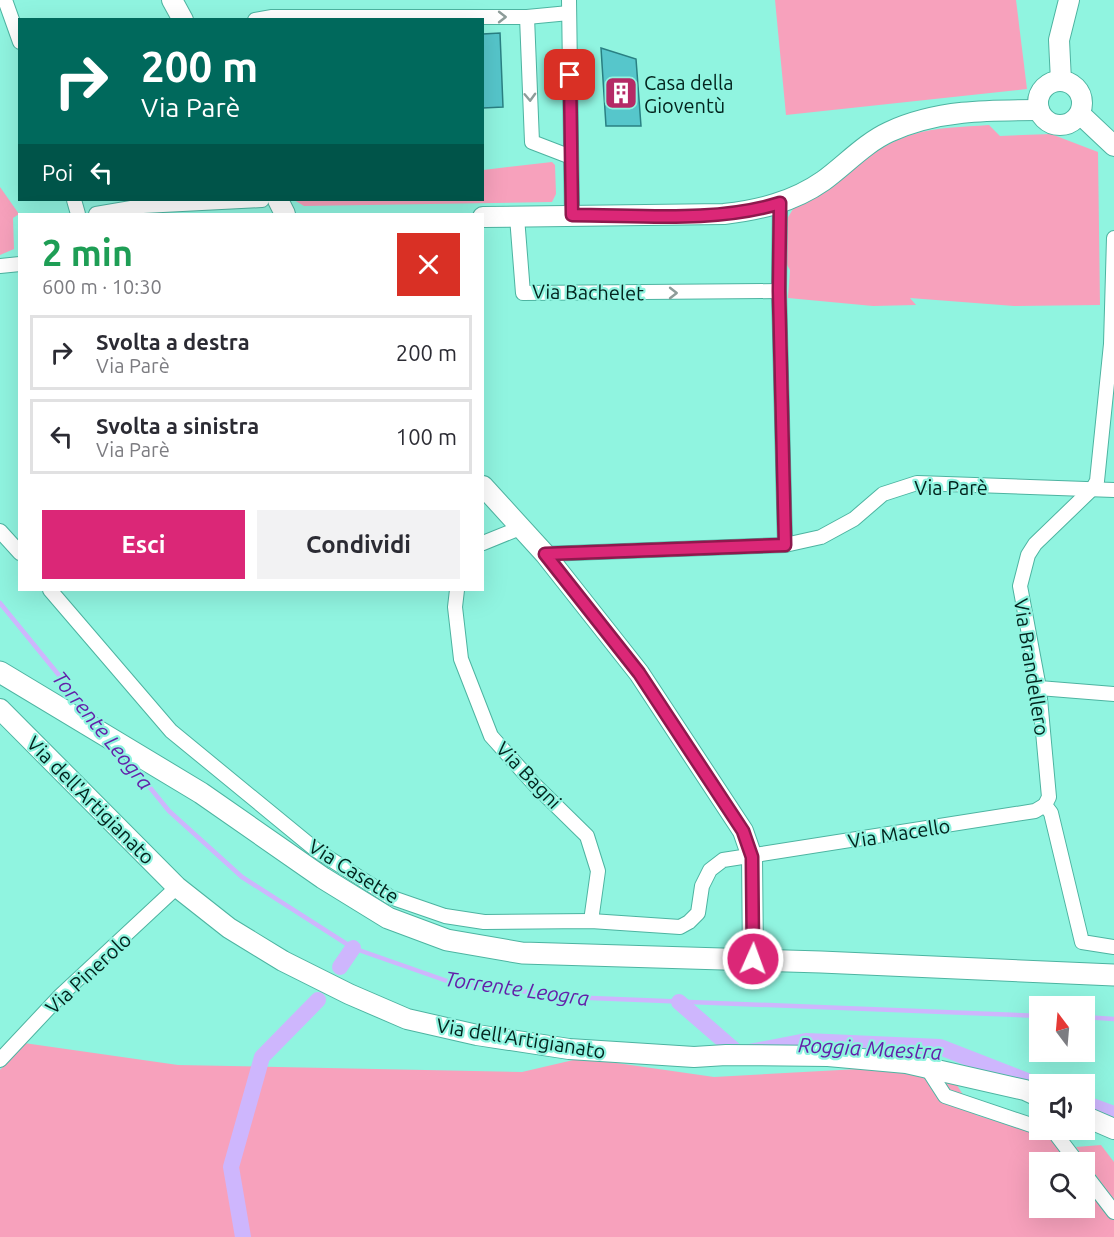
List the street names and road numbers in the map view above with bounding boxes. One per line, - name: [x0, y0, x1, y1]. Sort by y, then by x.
- street label: Via Bachelet: [532, 280, 644, 304]
- street label: Via Parè: [914, 476, 988, 499]
- street label: Via Brandellero: [1010, 597, 1054, 737]
- street label: Via dell'Artigianato: [22, 731, 160, 869]
- street label: Via Bagni: [492, 737, 566, 813]
- street label: Via Macello: [846, 814, 952, 852]
- street label: Via Casette: [305, 834, 403, 908]
- street label: Via Pinerolo: [40, 928, 136, 1018]
- street label: Via dell'Artigianato: [435, 1013, 607, 1063]

